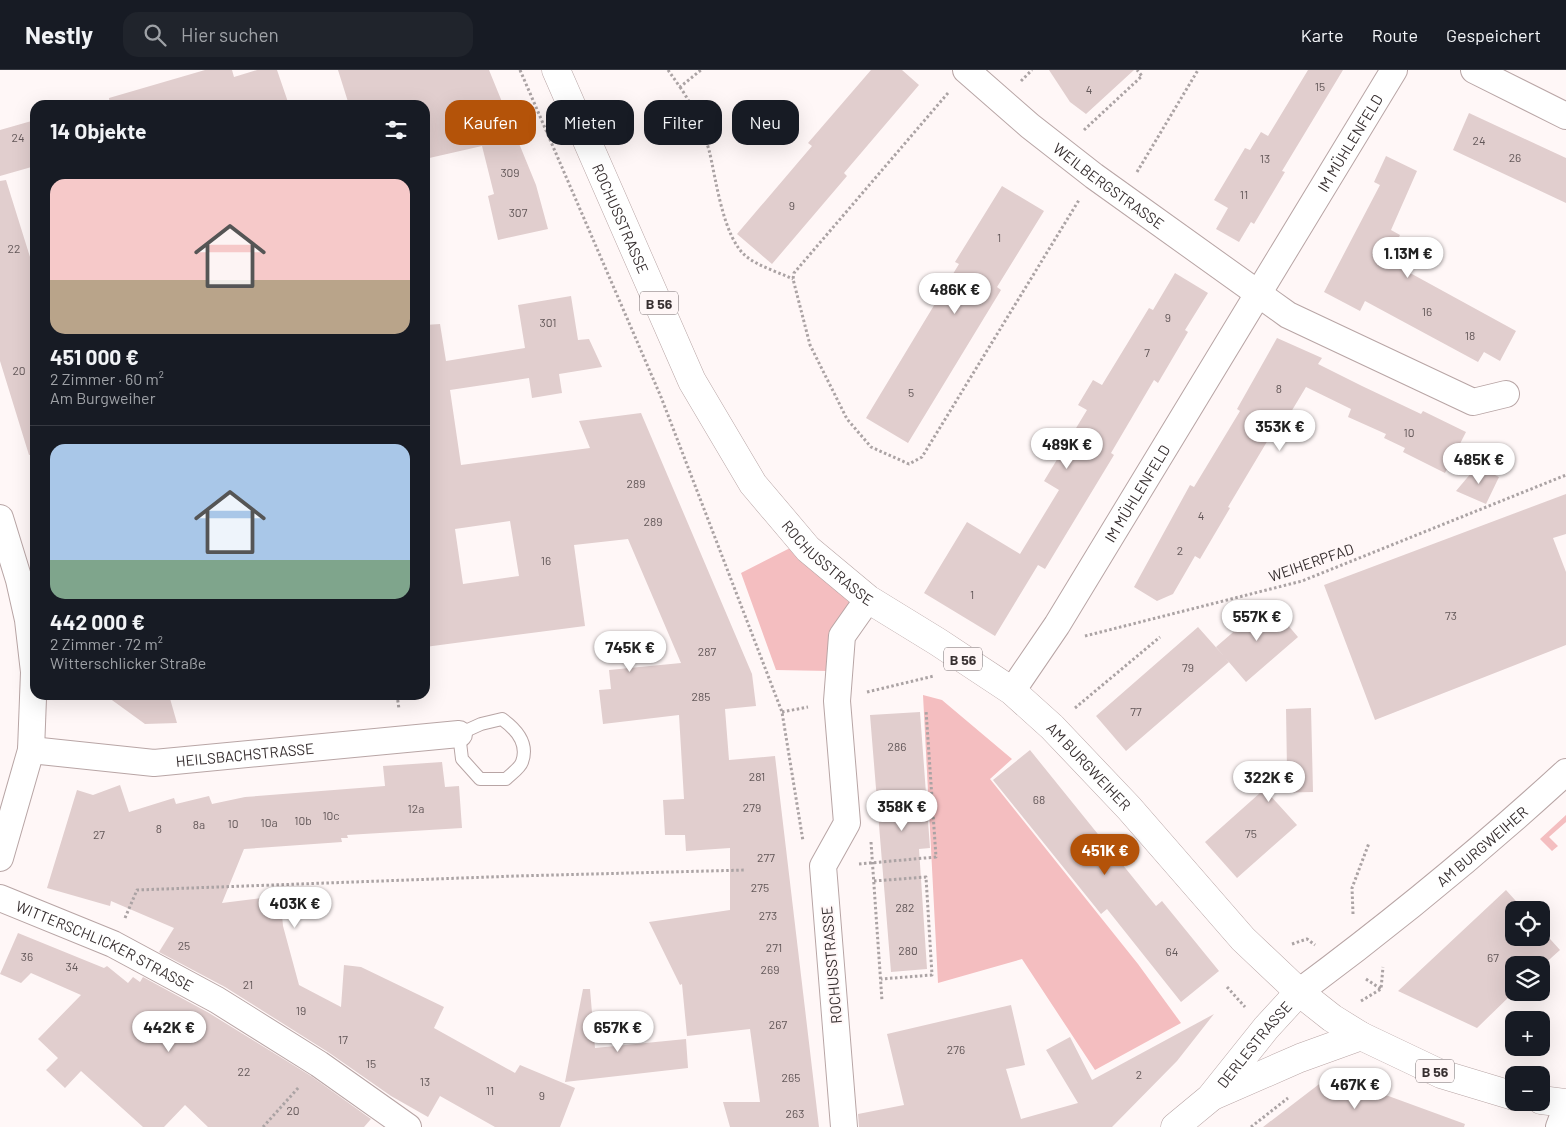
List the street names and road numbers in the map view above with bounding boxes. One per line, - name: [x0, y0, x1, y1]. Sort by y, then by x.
- street label: IM MÜHLENFELD: [1313, 91, 1386, 195]
- street label: WEILBERGSTRASSE: [1050, 139, 1168, 232]
- street label: ROCHUSSTRASSE: [589, 161, 653, 276]
- road number: B 56: [640, 292, 678, 314]
- street label: IM MÜHLENFELD: [1101, 441, 1173, 545]
- street label: ROCHUSSTRASSE: [778, 516, 877, 609]
- street label: WEIHERPFAD: [1266, 539, 1356, 585]
- road number: B 56: [944, 648, 982, 670]
- street label: AM BURGWEIHER: [1043, 718, 1135, 814]
- street label: HEILSBACHSTRASSE: [175, 739, 315, 770]
- street label: AM BURGWEIHER: [1433, 802, 1531, 890]
- street label: WITTERSCHLICKER STRASSE: [13, 896, 197, 995]
- street label: ROCHUSSTRASSE: [817, 906, 845, 1024]
- street label: DERLESTRASSE: [1213, 997, 1295, 1091]
- road number: B 56: [1416, 1059, 1454, 1082]

